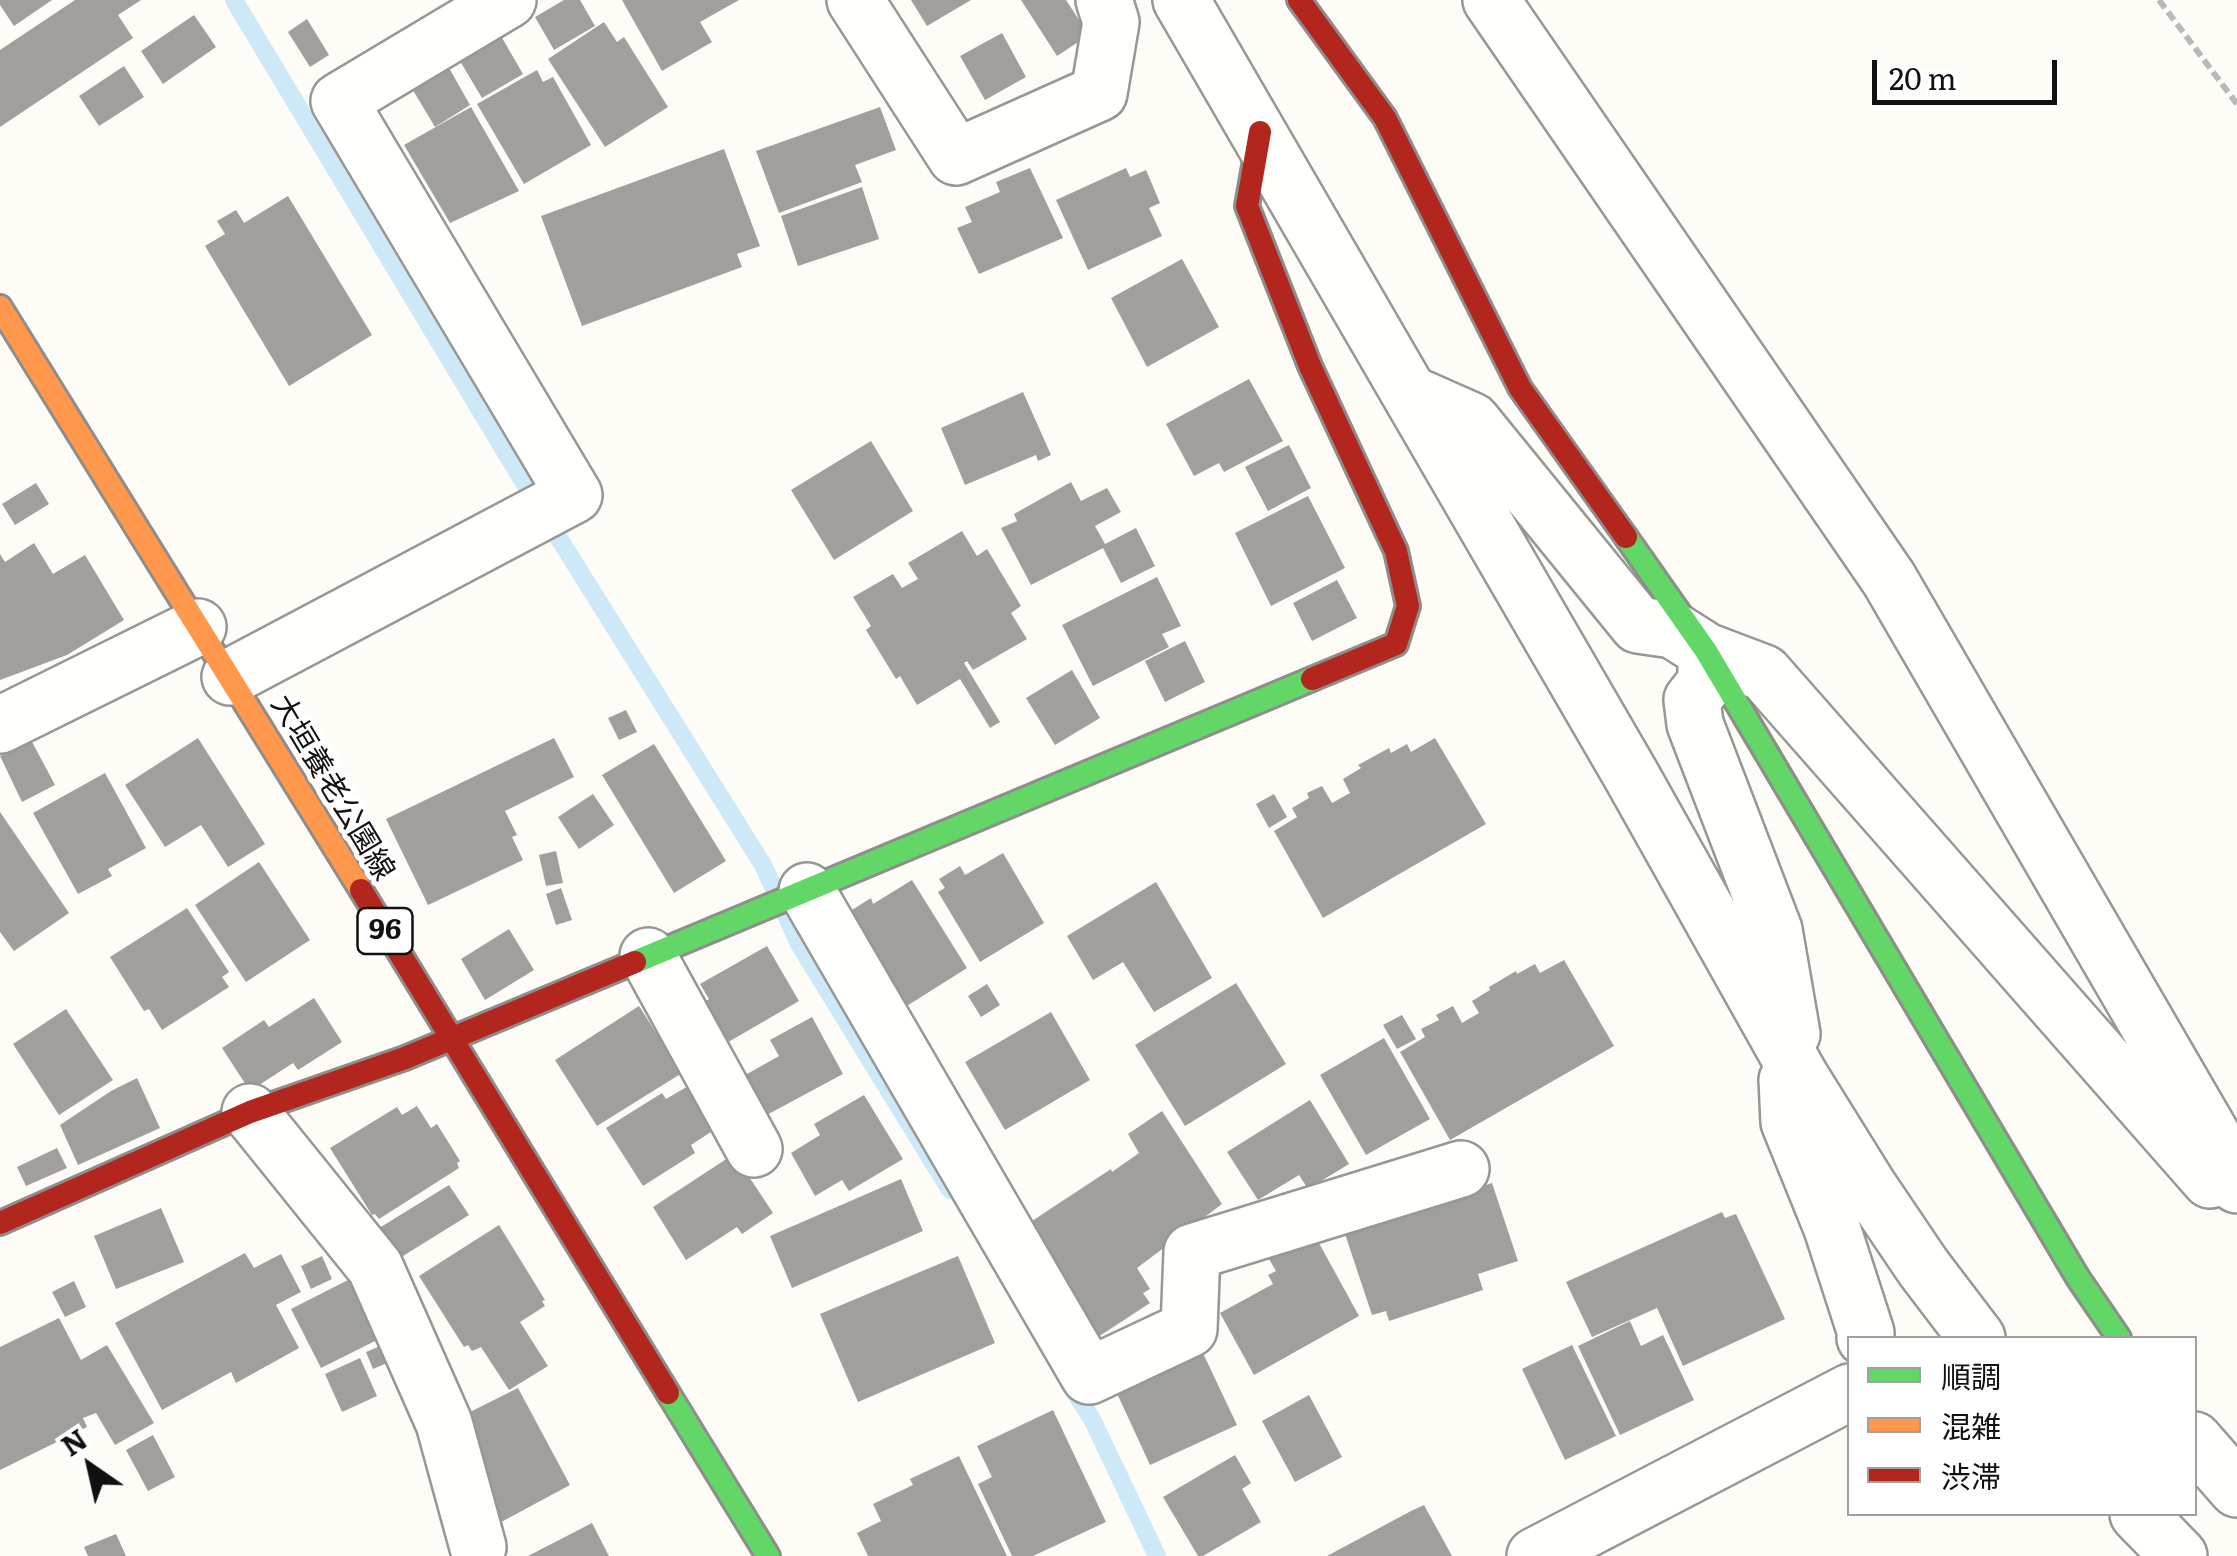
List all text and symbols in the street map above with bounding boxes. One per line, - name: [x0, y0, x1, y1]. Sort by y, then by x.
- scale bar: [1877, 40, 2062, 102]
- text: 20 m: [1889, 55, 1957, 99]
- street label: 大垣養老公園線: [262, 689, 402, 887]
- road number: 96: [358, 908, 412, 954]
- legend: [1847, 1336, 2197, 1516]
- text: 順調: [1941, 1353, 2001, 1397]
- text: 混雑: [1941, 1403, 2001, 1447]
- north arrow: [40, 1416, 140, 1516]
- text: N: [52, 1417, 95, 1465]
- text: 渋滞: [1941, 1453, 2001, 1497]

